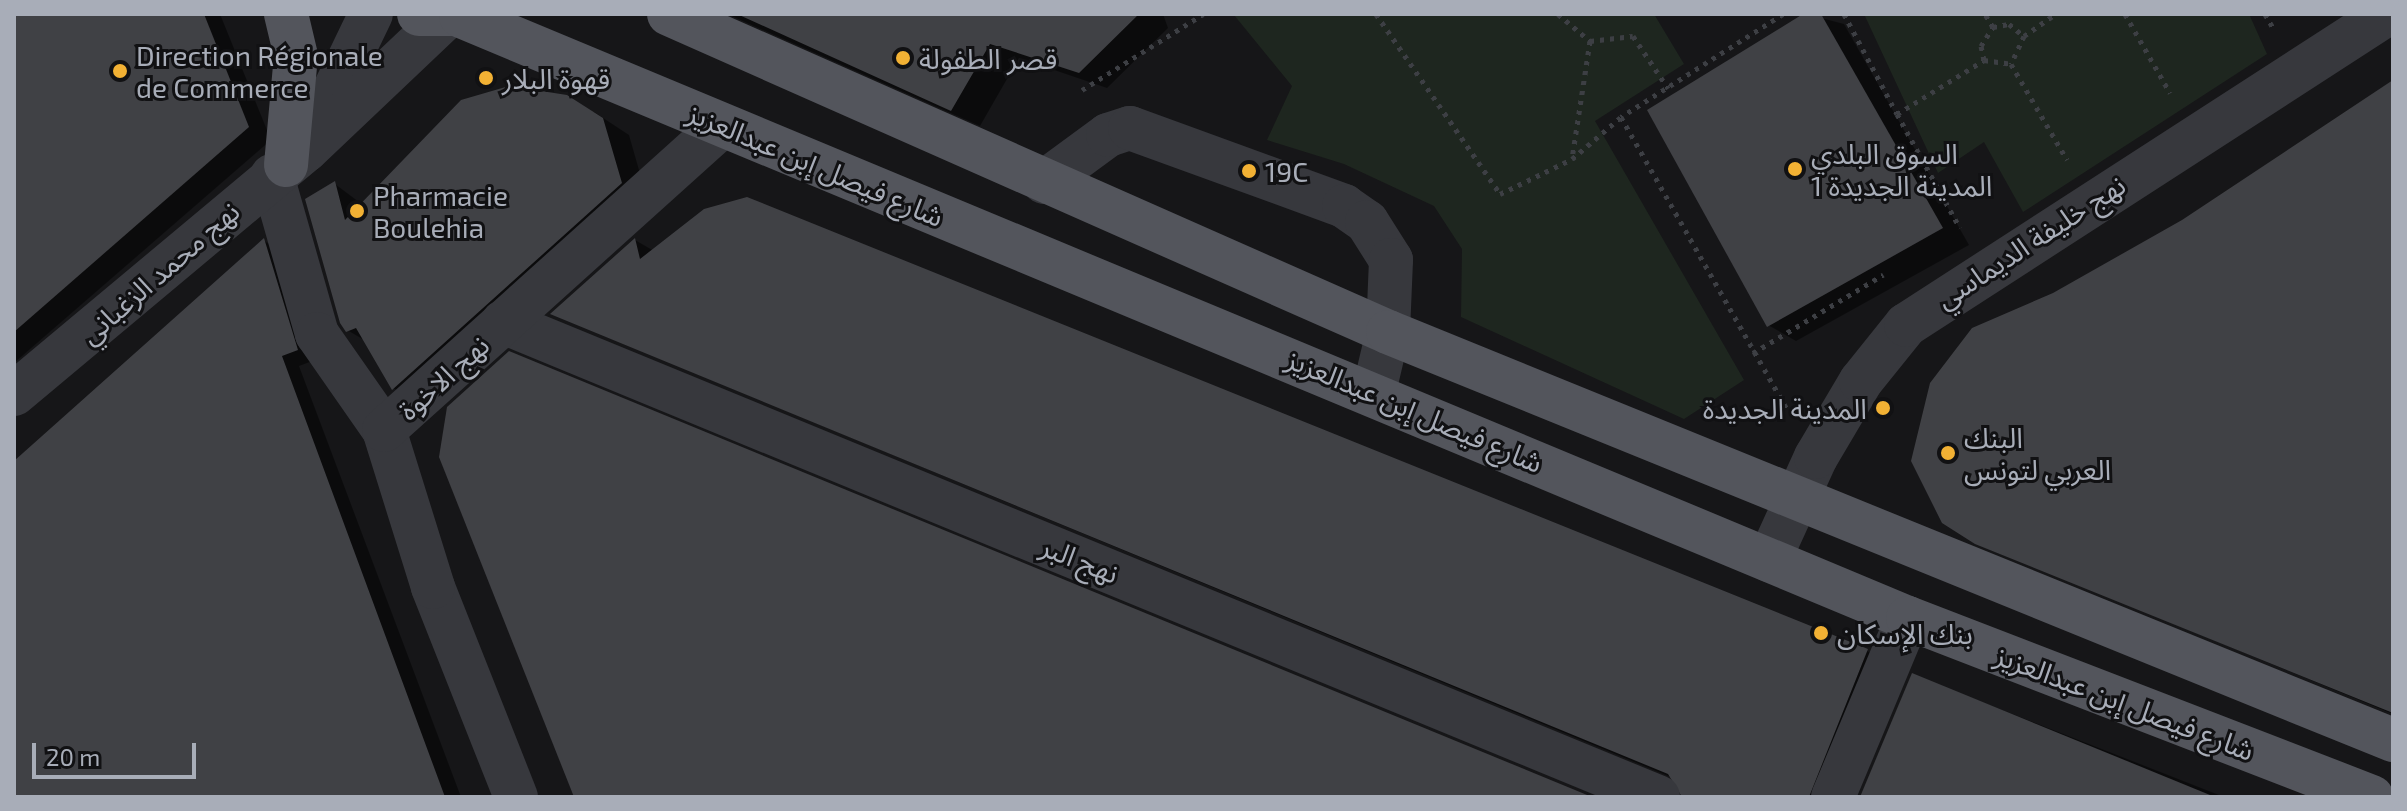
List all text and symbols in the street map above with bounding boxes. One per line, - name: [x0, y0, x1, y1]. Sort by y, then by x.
- place label: Direction Régionale de Commerce: [136, 38, 383, 104]
- place label: قصر الطفولة: [919, 41, 1057, 75]
- marker: قصر الطفولة: [894, 49, 912, 67]
- place label: قهوة البلار: [502, 61, 610, 95]
- marker: Direction Régionale de Commerce: [111, 62, 129, 80]
- marker: قهوة البلار: [477, 69, 495, 87]
- street label: شارع فيصل إبن عبدالعزيز: [683, 95, 949, 233]
- place label: السوق البلدي المدينة الجديدة 1: [1811, 136, 1993, 202]
- place label: 19C: [1265, 154, 1308, 188]
- marker: السوق البلدي المدينة الجديدة 1: [1786, 160, 1804, 178]
- marker: 19C: [1240, 162, 1258, 180]
- street label: نهج خليفة الديماسي: [1929, 167, 2131, 315]
- place label: Pharmacie Boulehia: [373, 178, 508, 244]
- street label: نهج محمد الزغباني: [72, 194, 246, 350]
- marker: Pharmacie Boulehia: [348, 202, 366, 220]
- street label: نهج الاخوة: [391, 328, 495, 426]
- street label: شارع فيصل إبن عبدالعزيز: [1282, 341, 1548, 479]
- place label: المدينة الجديدة: [1703, 391, 1867, 425]
- marker: المدينة الجديدة: [1874, 399, 1892, 417]
- place label: البنك العربي لتونس: [1964, 420, 2111, 486]
- marker: البنك العربي لتونس: [1939, 444, 1957, 462]
- street label: نهج البر: [1036, 528, 1124, 590]
- place label: بنك الإسكان: [1837, 616, 1973, 650]
- marker: بنك الإسكان: [1812, 624, 1830, 642]
- street label: شارع فيصل إبن عبدالعزيز: [1991, 637, 2259, 767]
- scale bar: [36, 727, 200, 777]
- text: 20 m: [46, 742, 100, 771]

